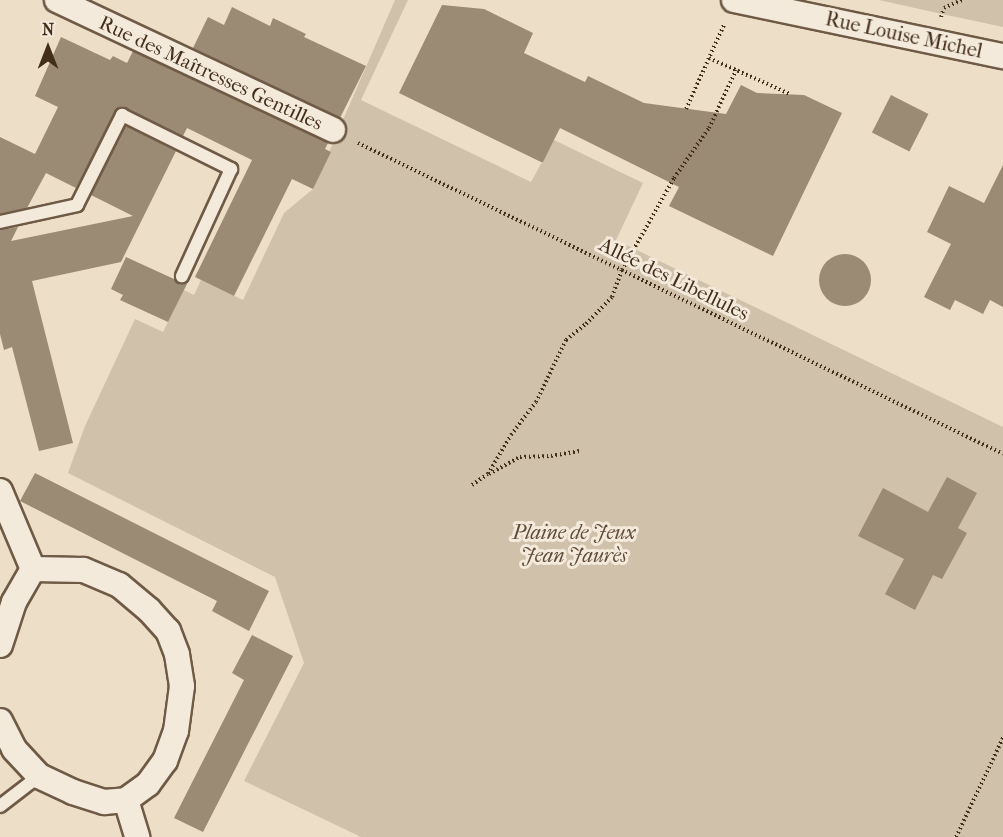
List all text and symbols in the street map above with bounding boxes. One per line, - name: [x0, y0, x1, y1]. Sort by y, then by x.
- street label: Rue Louise Michel: [823, 7, 985, 63]
- street label: Rue des Maîtresses Gentilles: [95, 11, 327, 135]
- north arrow: [18, 18, 78, 78]
- text: N: [42, 20, 54, 39]
- street label: Allée des Libellules: [595, 232, 753, 326]
- park label: Plaine de Jeux Jean Jaurès: [513, 521, 635, 568]

